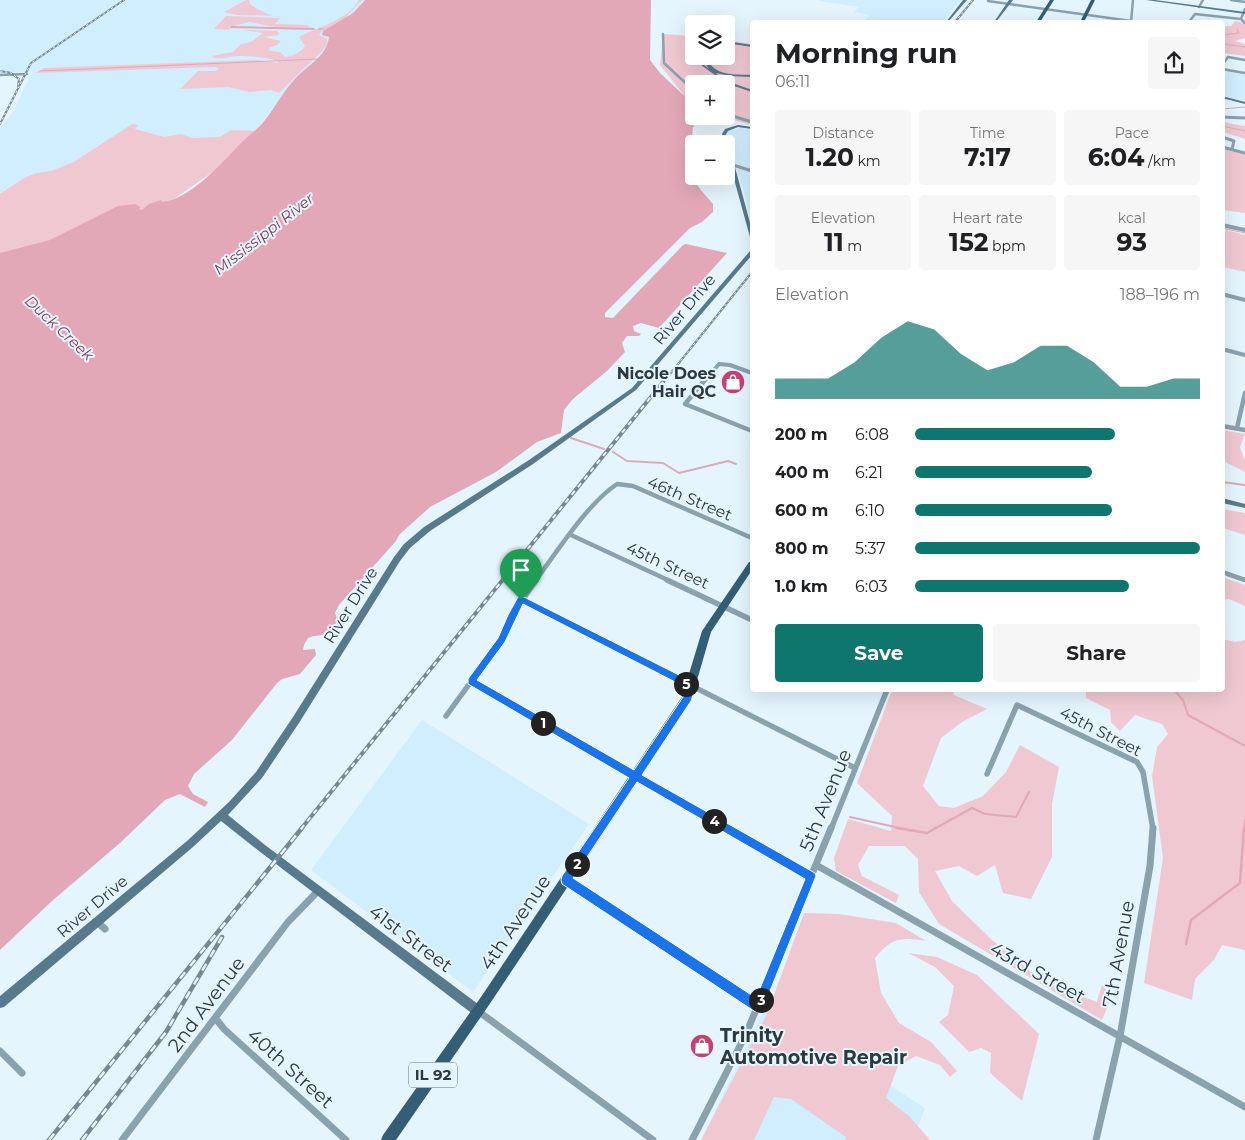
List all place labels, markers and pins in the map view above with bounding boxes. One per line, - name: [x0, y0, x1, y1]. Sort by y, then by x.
- place label: Nicole Does Hair QC: [617, 364, 716, 401]
- shop icon: Nicole Does Hair QC: [720, 369, 746, 395]
- pin: [500, 549, 542, 600]
- pin: 5: [674, 672, 698, 696]
- pin: 1: [530, 710, 556, 736]
- pin: 4: [702, 808, 726, 834]
- pin: 2: [564, 852, 590, 876]
- pin: 3: [748, 988, 774, 1012]
- place label: Trinity Automotive Repair: [719, 1024, 907, 1069]
- shop icon: Trinity Automotive Repair: [689, 1033, 715, 1059]

